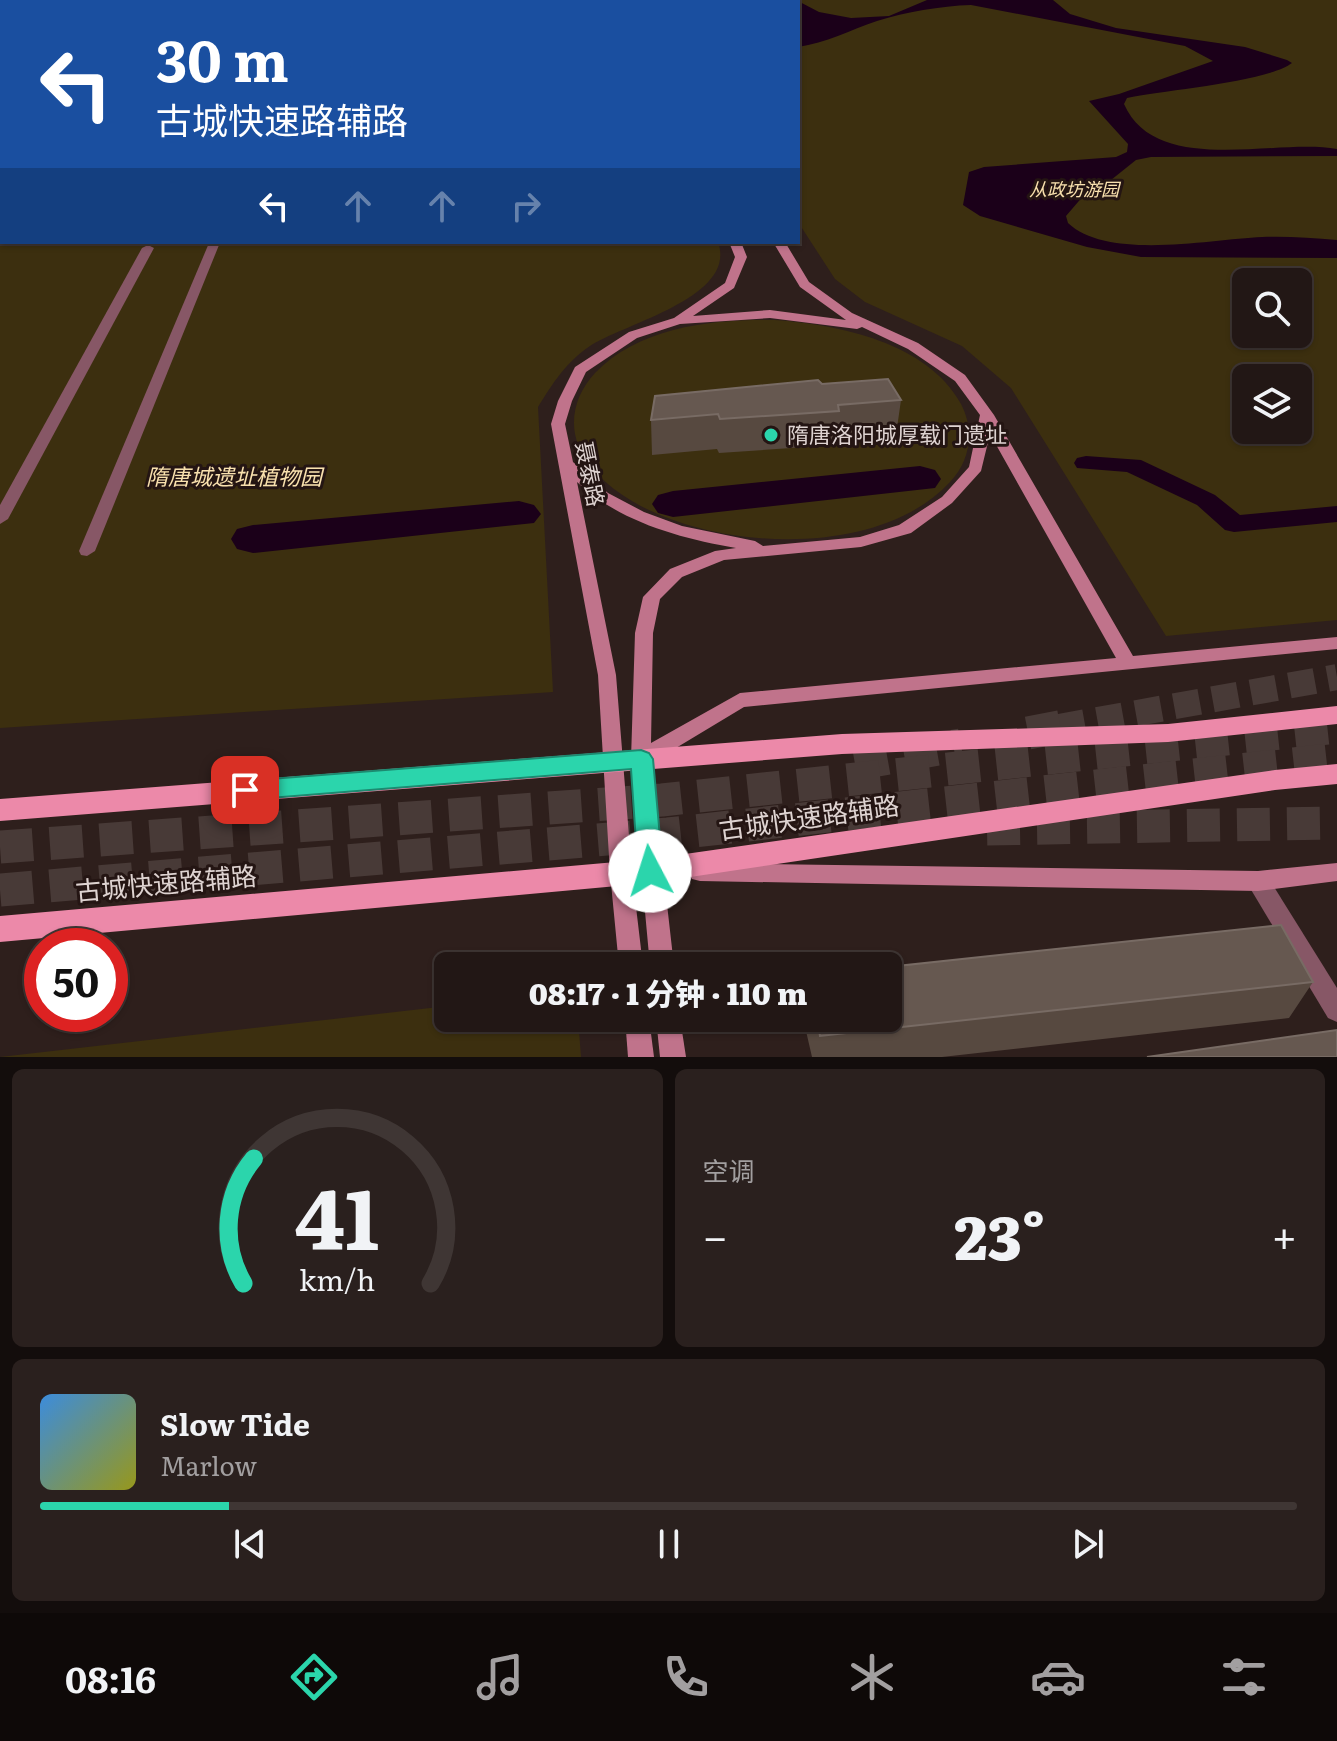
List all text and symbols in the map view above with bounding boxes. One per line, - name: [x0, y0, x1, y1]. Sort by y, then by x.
- text: 30 m: [156, 16, 289, 99]
- icon: left: [24, 32, 128, 136]
- text: 古城快速路辅路: [156, 92, 408, 145]
- park label: 从政坊游园: [1029, 175, 1122, 202]
- icon: left: [252, 184, 296, 228]
- icon: ahead: [336, 184, 380, 228]
- icon: ahead: [420, 184, 464, 228]
- icon: right: [504, 184, 548, 228]
- map controls: [1232, 268, 1312, 444]
- button: search: [1232, 268, 1312, 348]
- button: layers: [1232, 364, 1312, 444]
- place label: 隋唐洛阳城厚载门遗址: [787, 417, 1007, 450]
- marker: 隋唐洛阳城厚载门遗址: [762, 426, 780, 444]
- street label: 聂泰路: [569, 438, 614, 509]
- park label: 隋唐城遗址植物园: [146, 459, 325, 492]
- pin: [211, 756, 279, 824]
- icon: arrive: [223, 768, 267, 812]
- street label: 古城快速路辅路: [716, 784, 901, 848]
- position arrow: [608, 829, 692, 913]
- street label: 古城快速路辅路: [73, 854, 258, 909]
- speed limit sign: 50: [24, 928, 128, 1032]
- text: 08:17 · 1 分钟 · 110 m: [529, 970, 807, 1014]
- text: 空调: [703, 1150, 755, 1189]
- text: 41: [295, 1152, 380, 1276]
- text: 23°: [954, 1189, 1045, 1278]
- text: −: [703, 1201, 728, 1267]
- text: +: [1271, 1201, 1297, 1267]
- text: km/h: [299, 1257, 375, 1300]
- text: Slow Tide: [160, 1401, 310, 1445]
- text: Marlow: [160, 1445, 257, 1484]
- icon: previous: [228, 1522, 272, 1566]
- icon: pause: [647, 1522, 691, 1566]
- icon: next: [1066, 1522, 1110, 1566]
- icon: directions: [286, 1649, 342, 1705]
- icon: music: [472, 1649, 528, 1705]
- icon: phone: [658, 1649, 714, 1705]
- icon: climate: [844, 1649, 900, 1705]
- icon: car: [1030, 1649, 1086, 1705]
- icon: filters: [1216, 1649, 1272, 1705]
- text: 08:16: [65, 1651, 156, 1704]

